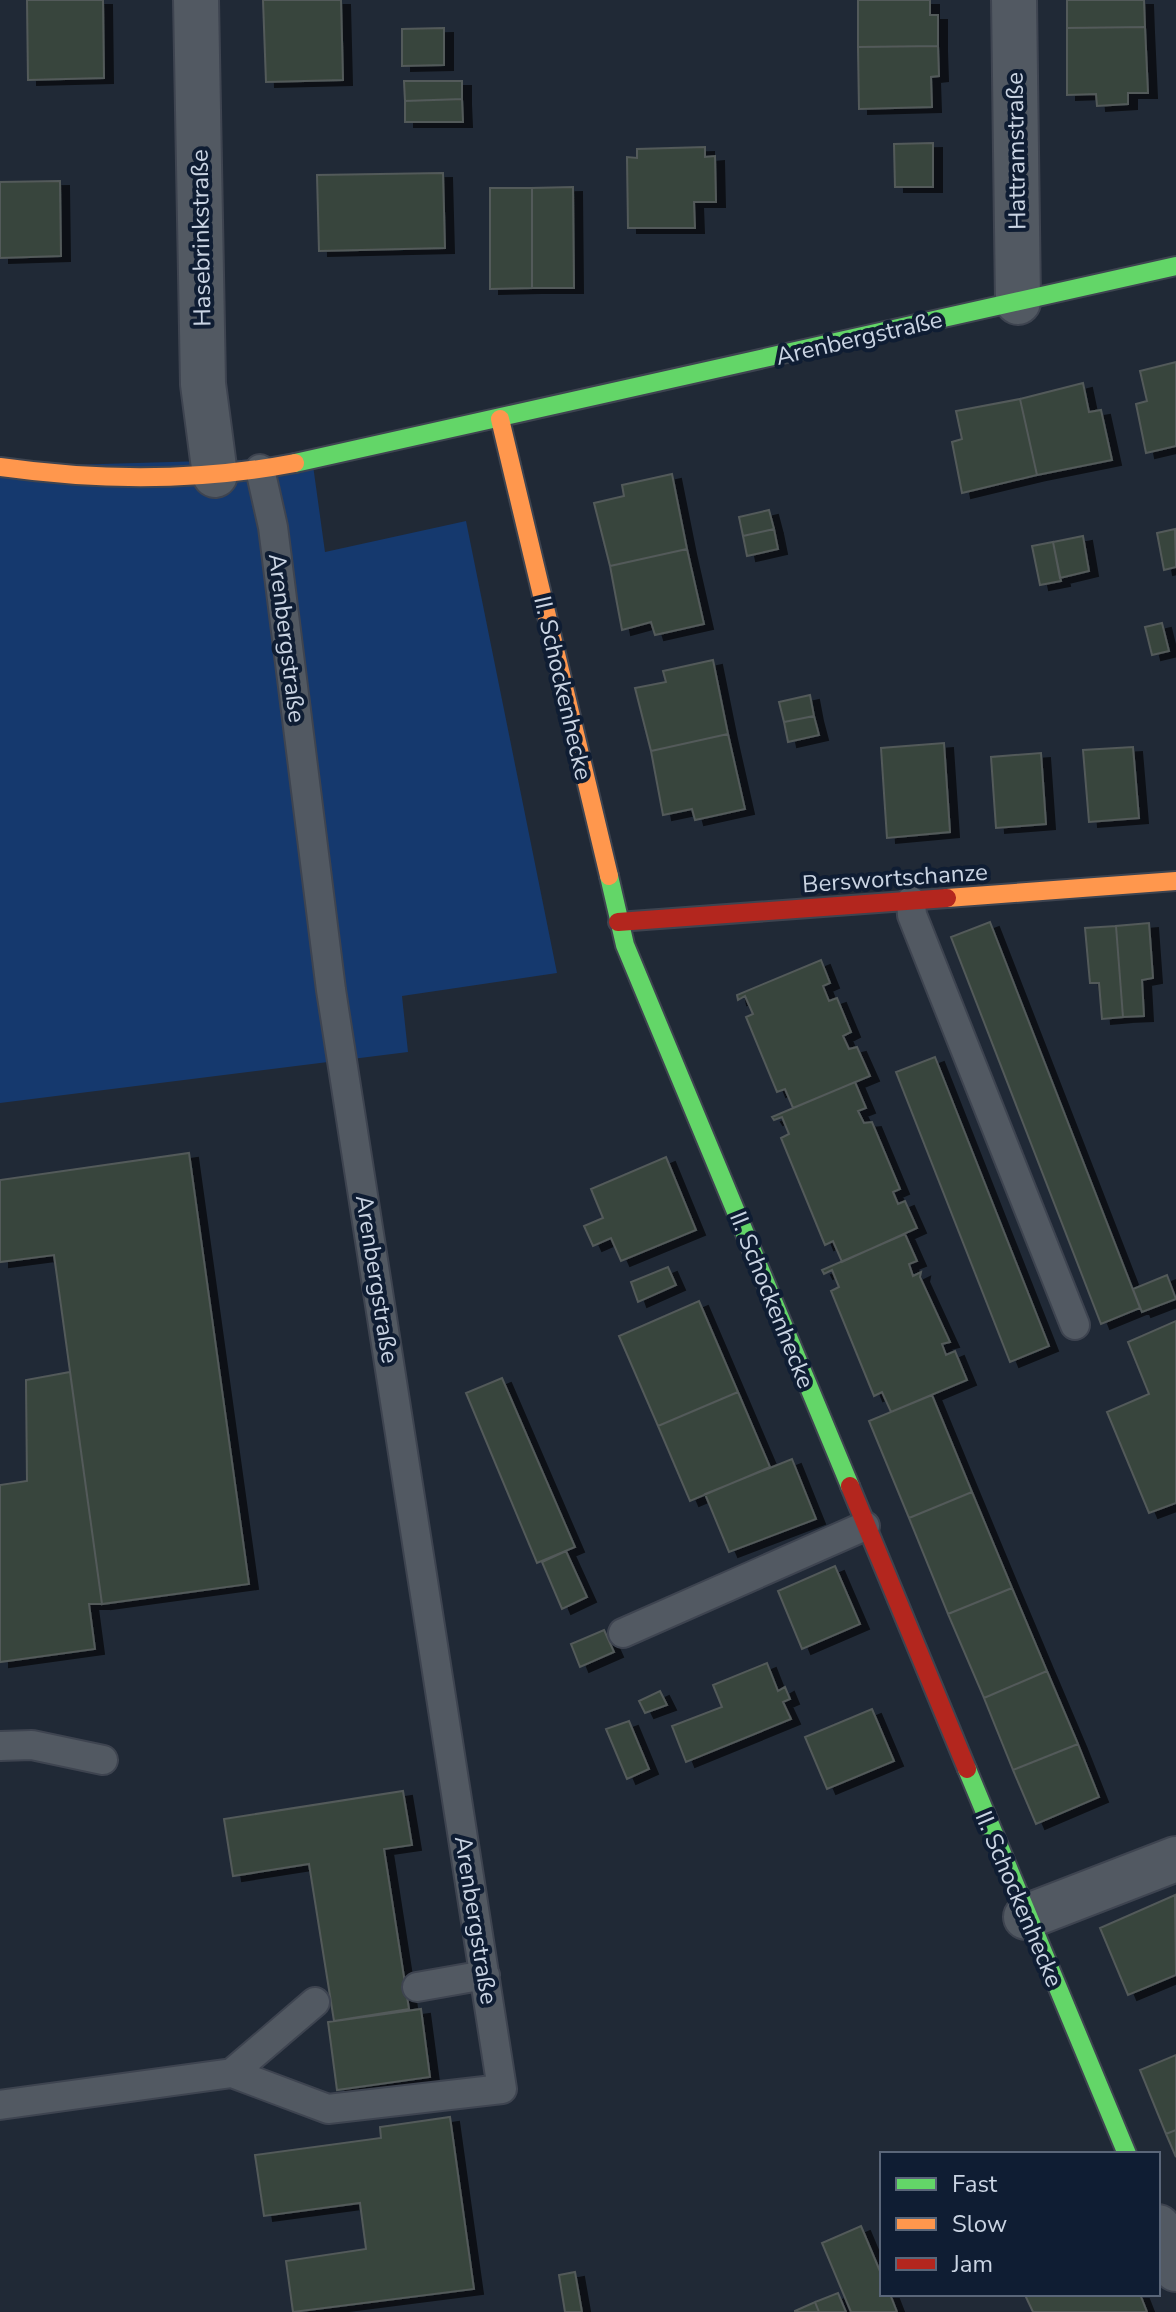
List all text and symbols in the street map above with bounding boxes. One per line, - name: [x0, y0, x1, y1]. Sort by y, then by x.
- street label: Hattramstraße: [999, 72, 1033, 230]
- street label: Hasebrinkstraße: [183, 149, 219, 327]
- street label: Arenbergstraße: [773, 303, 945, 373]
- street label: Arenbergstraße: [261, 552, 313, 724]
- street label: II. Schockenhecke: [526, 593, 600, 783]
- street label: Berswortschanze: [801, 856, 989, 900]
- street label: Arenbergstraße: [348, 1192, 406, 1366]
- street label: II. Schockenhecke: [722, 1207, 822, 1393]
- street label: II. Schockenhecke: [968, 1806, 1070, 1992]
- street label: Arenbergstraße: [447, 1833, 505, 2007]
- legend: [880, 2152, 1160, 2296]
- text: Fast: [952, 2168, 998, 2200]
- text: Slow: [952, 2208, 1007, 2240]
- text: Jam: [951, 2248, 993, 2280]

